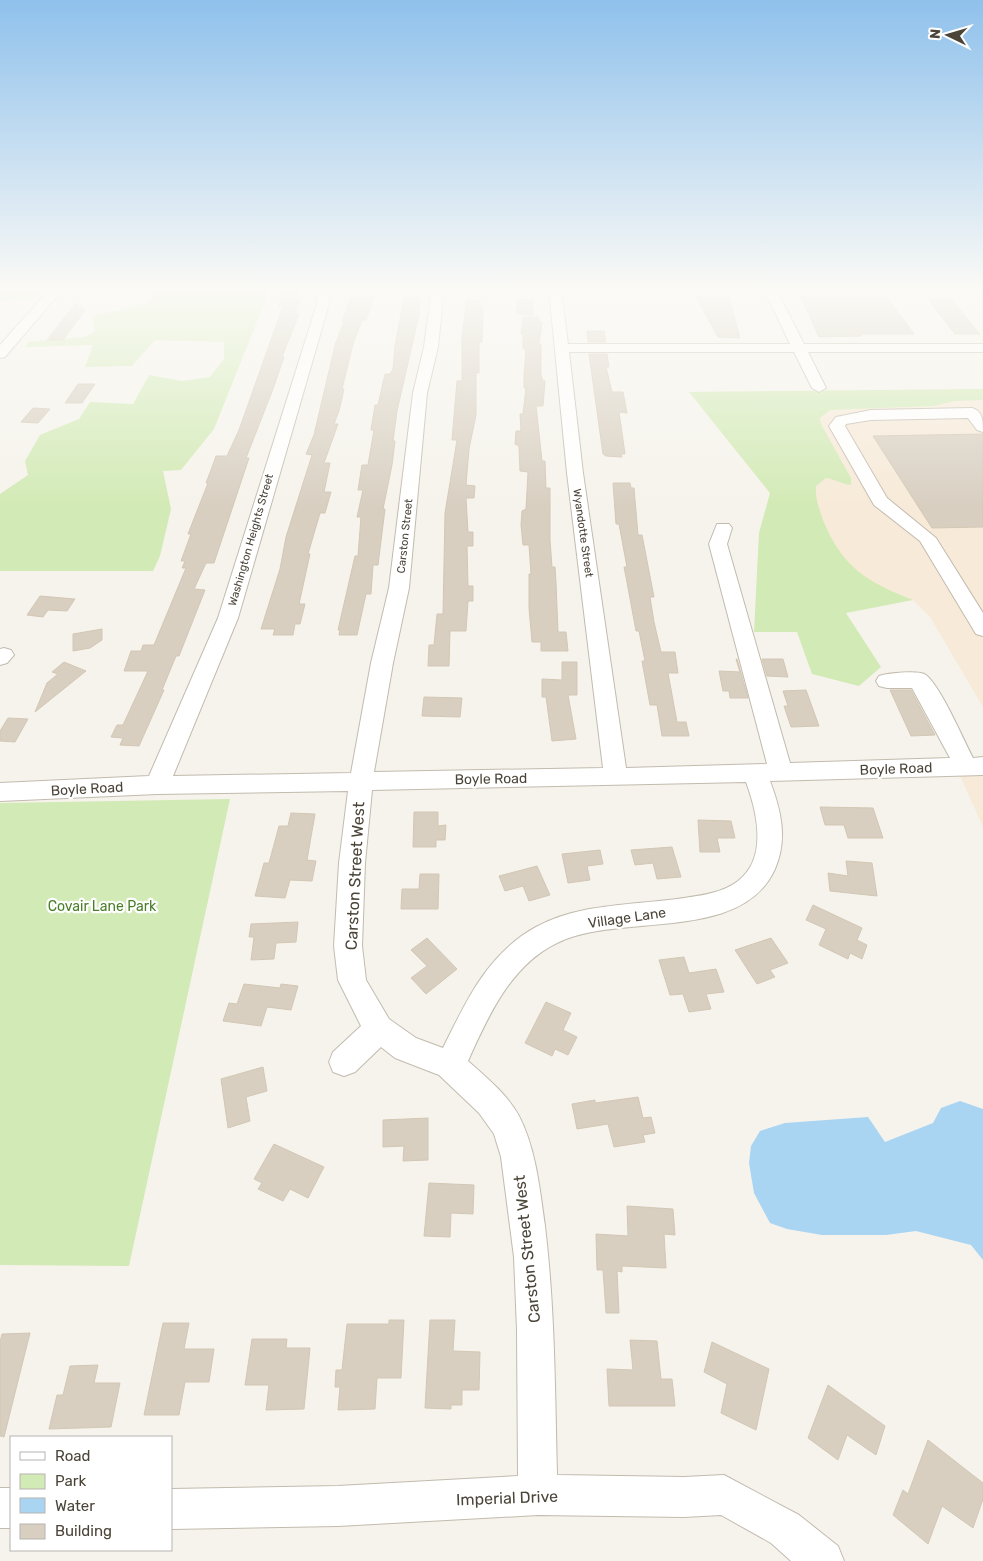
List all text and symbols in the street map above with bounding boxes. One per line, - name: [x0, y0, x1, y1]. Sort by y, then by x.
- north arrow: [923, 10, 973, 60]
- text: N: [927, 28, 944, 40]
- street label: Washington Heights Street: [226, 472, 276, 608]
- street label: Wyandotte Street: [570, 488, 596, 579]
- street label: Carston Street: [395, 497, 415, 574]
- street label: Boyle Road: [859, 759, 933, 779]
- street label: Boyle Road: [455, 770, 527, 788]
- street label: Boyle Road: [50, 779, 124, 799]
- street label: Carston Street West: [342, 801, 368, 951]
- park label: Covair Lane Park: [48, 898, 157, 915]
- street label: Village Lane: [587, 904, 667, 932]
- street label: Carston Street West: [510, 1174, 544, 1324]
- legend: [10, 1436, 172, 1551]
- text: Road: [55, 1447, 91, 1465]
- text: Park: [55, 1472, 86, 1490]
- street label: Imperial Drive: [456, 1487, 558, 1509]
- text: Water: [55, 1497, 95, 1515]
- text: Building: [55, 1522, 112, 1540]

